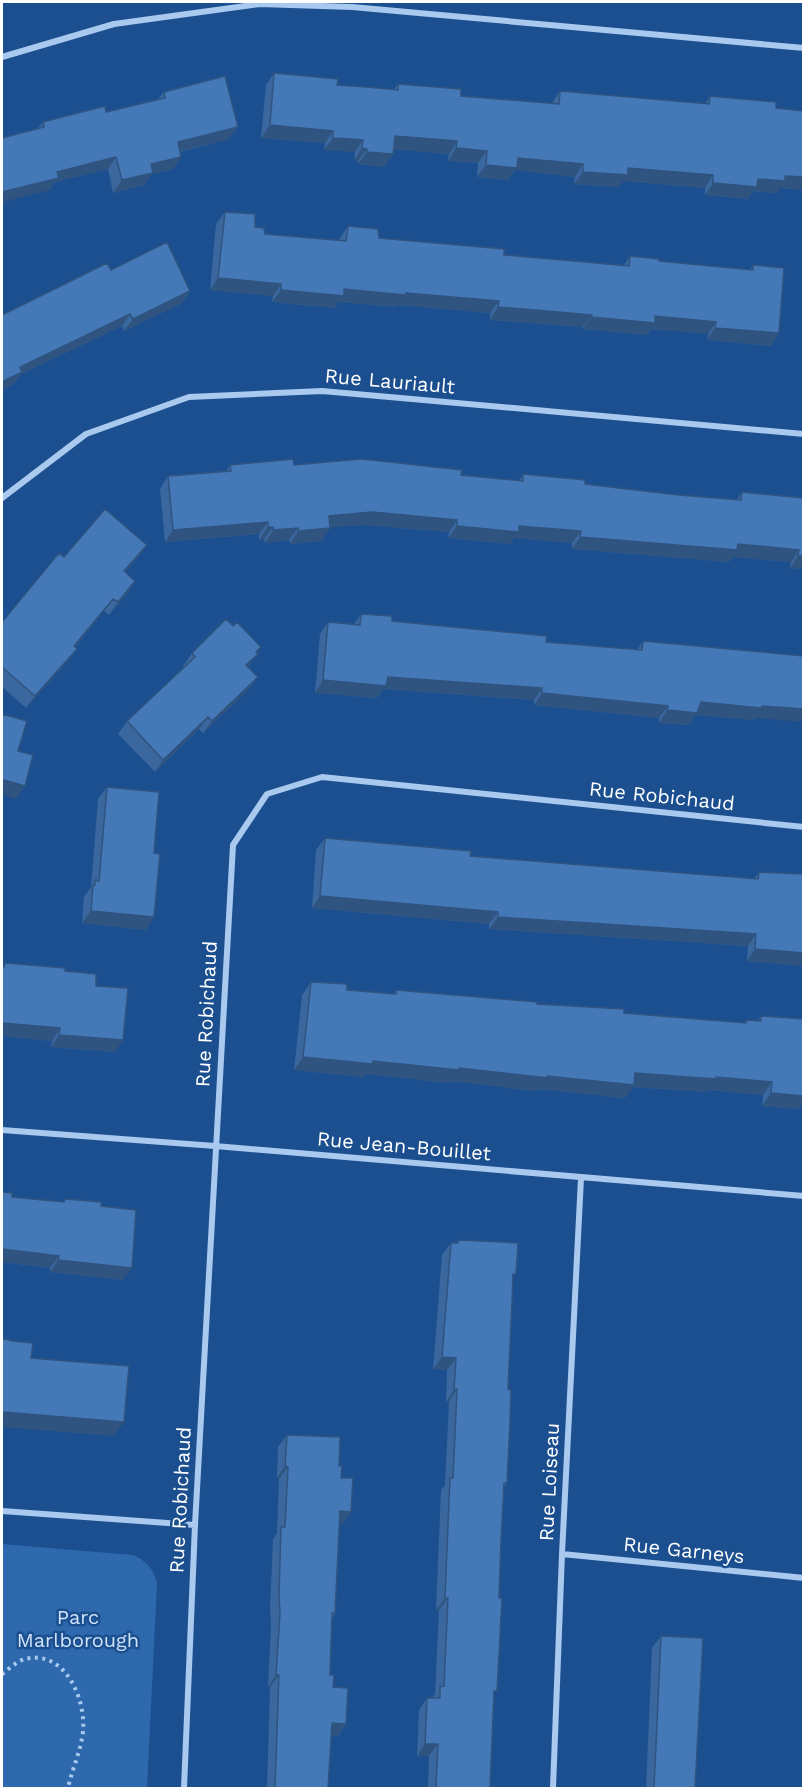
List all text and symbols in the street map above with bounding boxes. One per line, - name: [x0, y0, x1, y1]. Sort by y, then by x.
- street label: Rue Lauriault: [324, 363, 457, 399]
- street label: Rue Robichaud: [588, 776, 736, 816]
- street label: Rue Robichaud: [190, 940, 222, 1088]
- street label: Rue Jean-Bouillet: [316, 1126, 493, 1166]
- street label: Rue Loiseau: [534, 1422, 564, 1542]
- street label: Rue Robichaud: [164, 1426, 196, 1574]
- street label: Rue Garneys: [622, 1532, 746, 1568]
- park label: Parc Marlborough: [17, 1605, 139, 1652]

